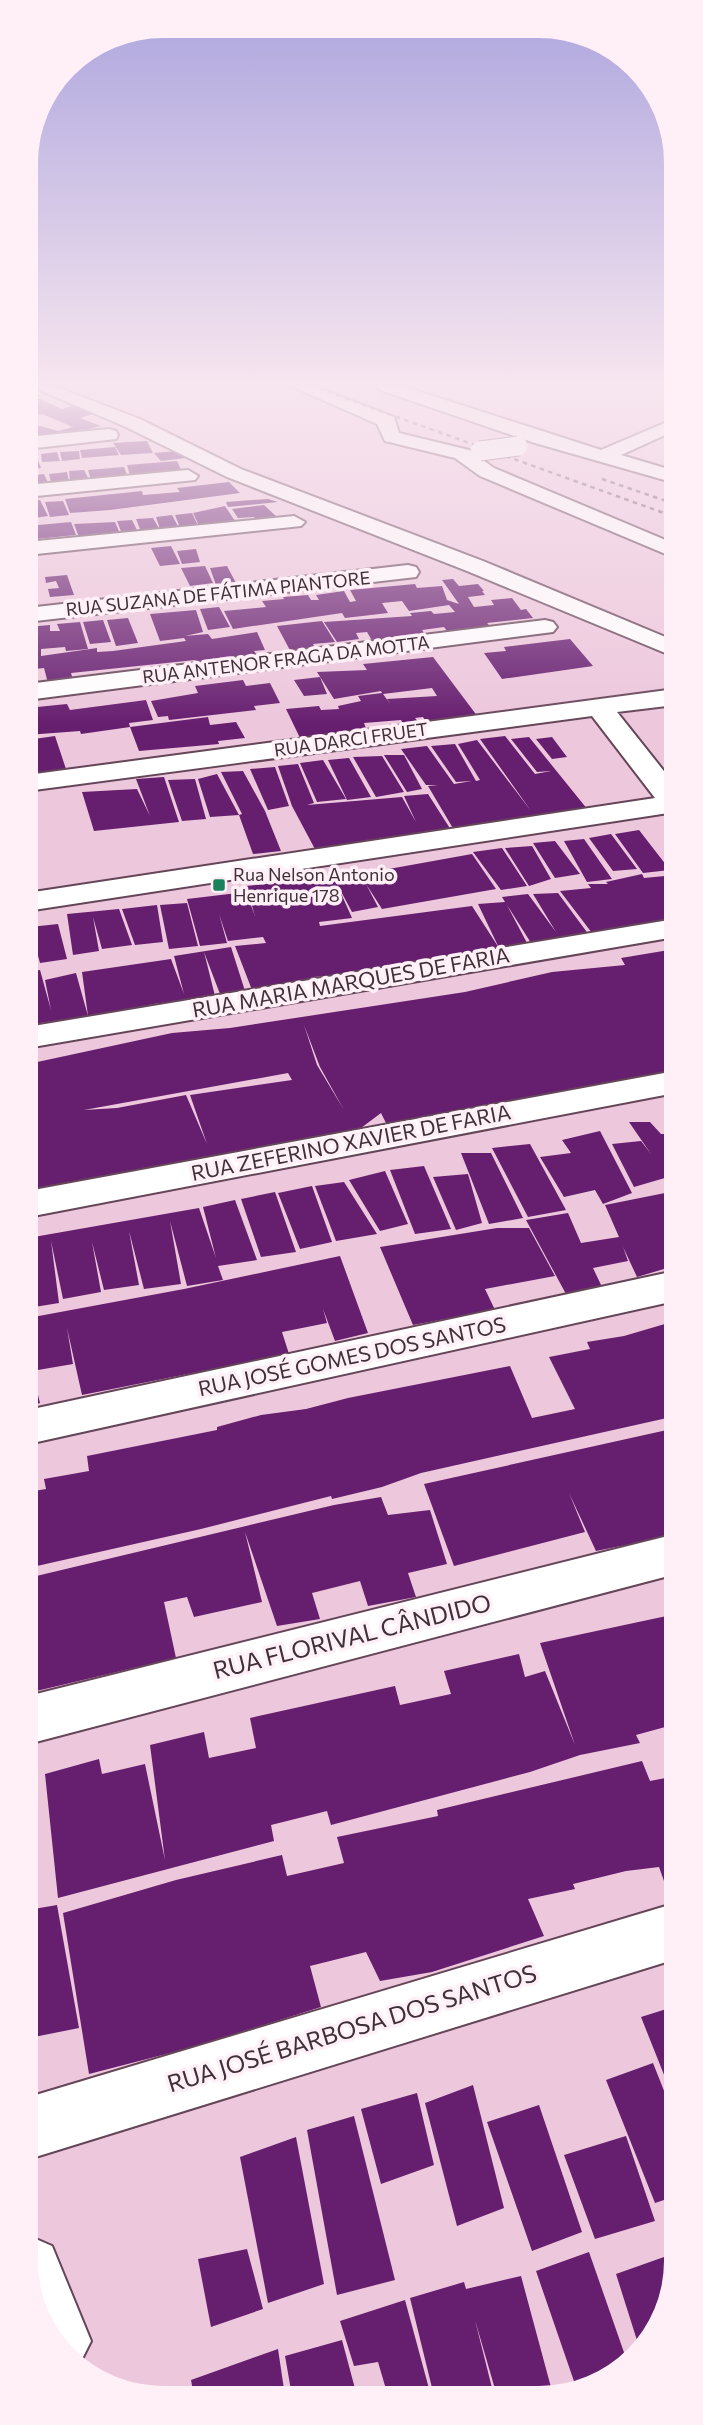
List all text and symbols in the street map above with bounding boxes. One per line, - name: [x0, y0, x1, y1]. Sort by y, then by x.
- street label: RUA SUZANA DE FÁTIMA PIANTORE: [65, 566, 371, 620]
- street label: RUA ANTENOR FRAGA DA MOTTA: [141, 630, 431, 688]
- street label: RUA DARCI FRUET: [272, 717, 429, 761]
- place label: Rua Nelson Antonio Henrique 178: [233, 863, 395, 906]
- marker: Rua Nelson Antonio Henrique 178: [211, 877, 227, 893]
- street label: RUA MARIA MARQUES DE FARIA: [190, 941, 511, 1022]
- street label: RUA ZEFERINO XAVIER DE FARIA: [189, 1098, 513, 1185]
- street label: RUA JOSÉ GOMES DOS SANTOS: [196, 1311, 508, 1400]
- street label: RUA FLORIVAL CÂNDIDO: [210, 1587, 494, 1684]
- street label: RUA JOSÉ BARBOSA DOS SANTOS: [163, 1957, 540, 2098]

